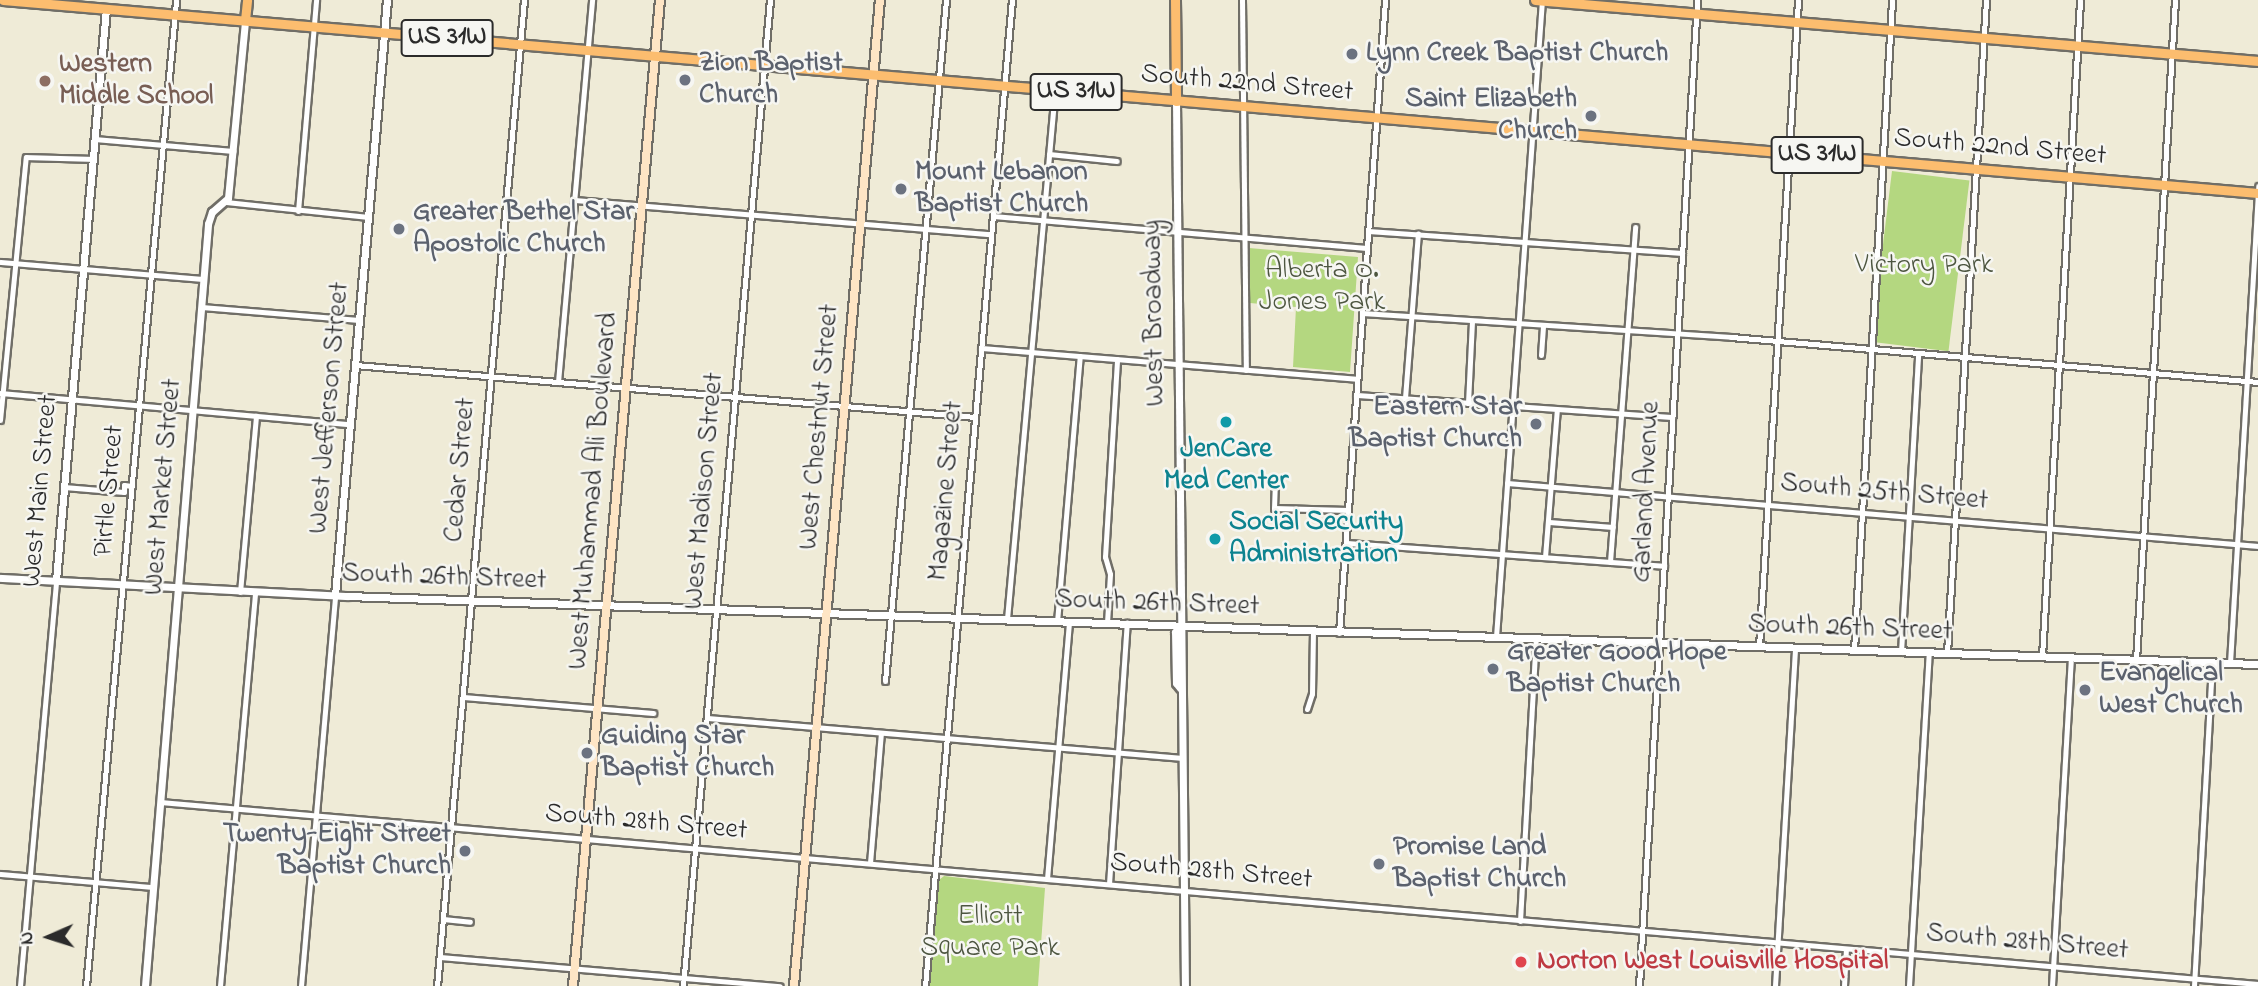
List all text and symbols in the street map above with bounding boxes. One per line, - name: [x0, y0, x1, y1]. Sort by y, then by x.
- road number: US 31W: [400, 16, 494, 60]
- place label: Lynn Creek Baptist Church: [1366, 37, 1668, 71]
- marker: Lynn Creek Baptist Church: [1344, 46, 1360, 62]
- place label: Zion Baptist Church: [699, 47, 843, 113]
- place label: Western Middle School: [59, 48, 213, 114]
- street label: South 22nd Street: [1139, 58, 1355, 110]
- road number: US 31W: [1029, 69, 1123, 114]
- marker: Zion Baptist Church: [677, 72, 693, 88]
- marker: Western Middle School: [37, 73, 53, 89]
- place label: Saint Elizabeth Church: [1405, 83, 1577, 149]
- marker: Saint Elizabeth Church: [1583, 108, 1599, 124]
- street label: South 22nd Street: [1892, 122, 2108, 174]
- road number: US 31W: [1770, 132, 1864, 178]
- place label: Mount Lebanon Baptist Church: [915, 156, 1088, 222]
- marker: Mount Lebanon Baptist Church: [893, 181, 909, 197]
- place label: Greater Bethel Star Apostolic Church: [413, 196, 634, 262]
- street label: West Broadway: [1137, 219, 1173, 407]
- marker: Greater Bethel Star Apostolic Church: [391, 221, 407, 237]
- park label: Victory Park: [1855, 249, 1993, 283]
- park label: Alberta O. Jones Park: [1259, 254, 1385, 320]
- street label: West Jefferson Street: [302, 281, 358, 535]
- street label: West Chestnut Street: [793, 303, 847, 551]
- street label: West Muhammad Ali Boulevard: [562, 311, 626, 671]
- street label: West Madison Street: [678, 371, 732, 611]
- street label: West Market Street: [138, 377, 190, 597]
- place label: Eastern Star Baptist Church: [1349, 391, 1522, 457]
- street label: West Main Street: [16, 393, 66, 589]
- street label: Cedar Street: [438, 396, 484, 544]
- street label: Magazine Street: [922, 400, 972, 582]
- street label: Garland Avenue: [1625, 401, 1669, 583]
- marker: JenCare Med Center: [1218, 414, 1234, 430]
- marker: Eastern Star Baptist Church: [1528, 416, 1544, 432]
- street label: Pirtle Street: [87, 424, 133, 558]
- place label: JenCare Med Center: [1164, 433, 1288, 499]
- street label: South 25th Street: [1779, 467, 1989, 519]
- place label: Social Security Administration: [1229, 506, 1403, 572]
- marker: Social Security Administration: [1207, 531, 1223, 547]
- street label: South 26th Street: [341, 558, 547, 598]
- street label: South 26th Street: [1054, 584, 1260, 624]
- street label: South 26th Street: [1747, 609, 1953, 649]
- place label: Greater Good Hope Baptist Church: [1507, 636, 1727, 702]
- place label: Evangelical West Church: [2099, 657, 2243, 723]
- marker: Greater Good Hope Baptist Church: [1485, 661, 1501, 677]
- marker: Evangelical West Church: [2077, 682, 2093, 698]
- place label: Guiding Star Baptist Church: [601, 720, 774, 786]
- marker: Guiding Star Baptist Church: [579, 745, 595, 761]
- street label: South 28th Street: [543, 797, 749, 849]
- place label: Twenty-Eight Street Baptist Church: [223, 818, 451, 884]
- place label: Promise Land Baptist Church: [1393, 831, 1566, 897]
- marker: Twenty-Eight Street Baptist Church: [457, 843, 473, 859]
- street label: South 28th Street: [1108, 846, 1314, 898]
- marker: Promise Land Baptist Church: [1371, 856, 1387, 872]
- park label: Elliott Square Park: [920, 900, 1060, 966]
- north arrow: [14, 902, 84, 972]
- street label: South 28th Street: [1924, 917, 2130, 969]
- text: N: [14, 931, 41, 945]
- place label: Norton West Louisville Hospital: [1537, 945, 1888, 979]
- marker: Norton West Louisville Hospital: [1511, 952, 1531, 972]

